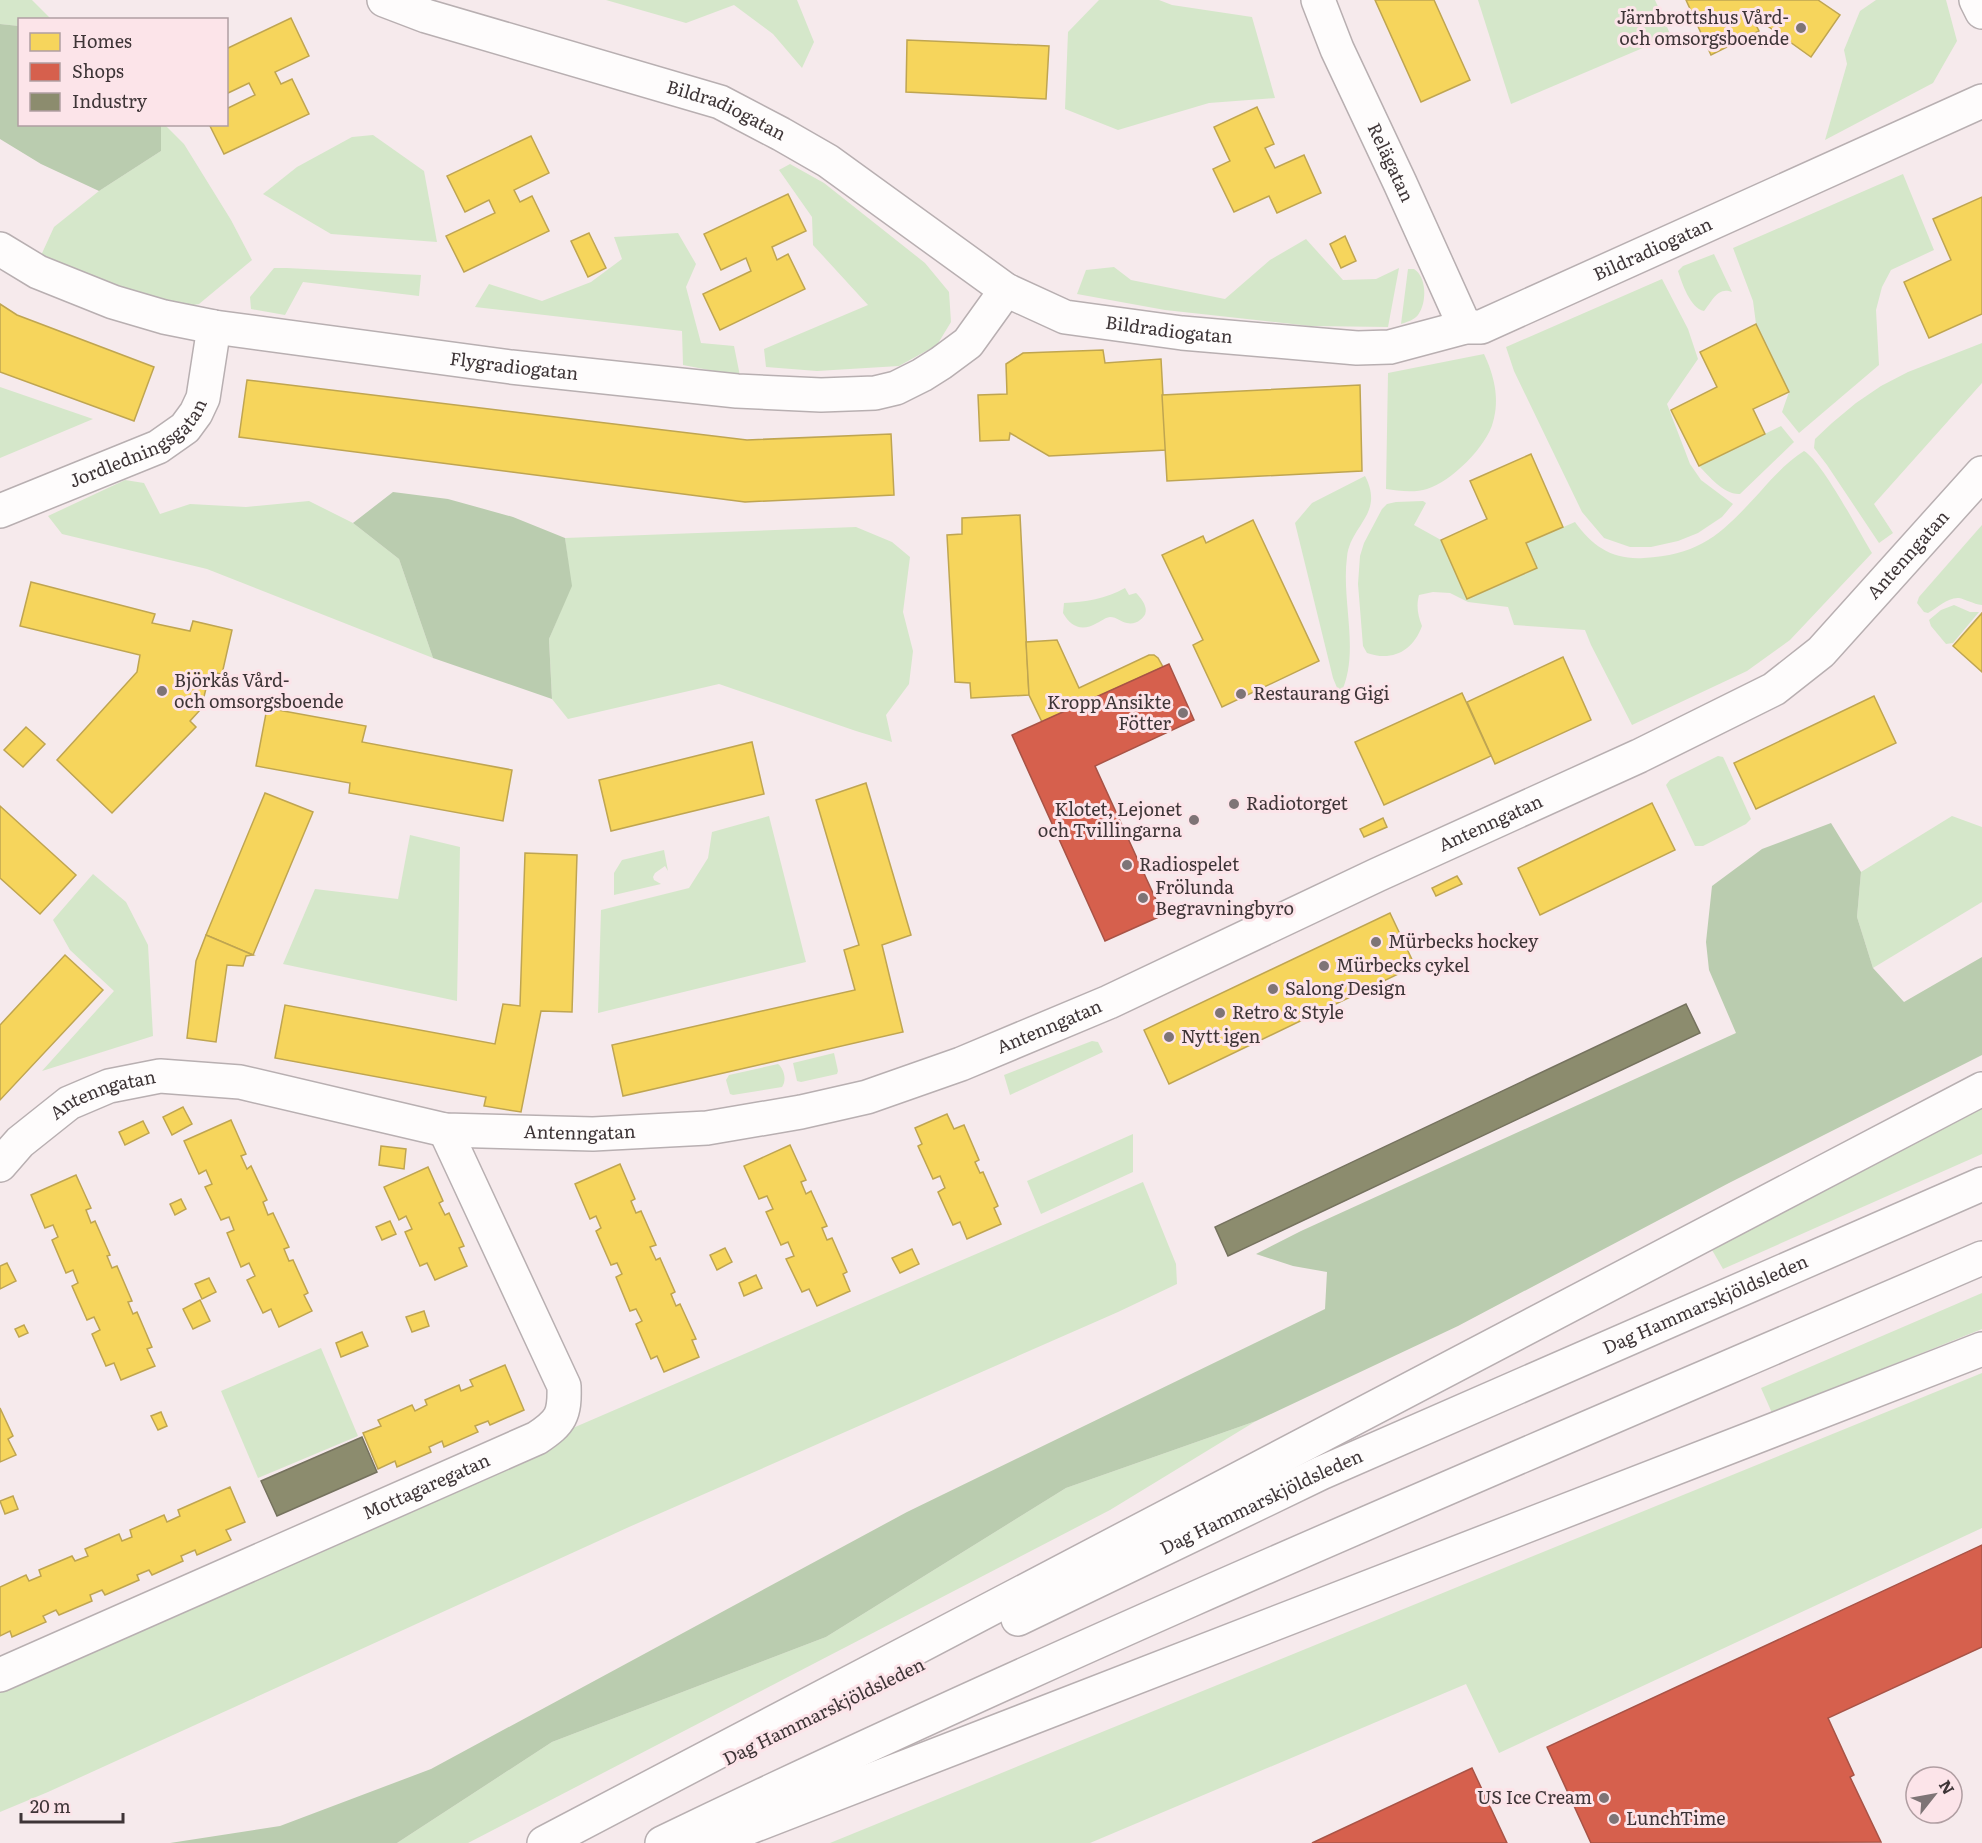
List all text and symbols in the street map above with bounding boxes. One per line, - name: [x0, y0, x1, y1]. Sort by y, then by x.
- place label: Järnbrottshus Vård- och omsorgsboende: [1617, 3, 1789, 51]
- legend: [18, 18, 228, 126]
- marker: Järnbrottshus Vård- och omsorgsboende: [1794, 21, 1808, 35]
- text: Homes: [72, 27, 132, 54]
- text: Shops: [72, 57, 124, 84]
- street label: Bildradiogatan: [664, 72, 791, 146]
- text: Industry: [72, 87, 148, 114]
- street label: Relägatan: [1361, 118, 1422, 206]
- street label: Bildradiogatan: [1588, 209, 1716, 287]
- street label: Bildradiogatan: [1104, 308, 1234, 349]
- street label: Flygradiogatan: [448, 344, 580, 386]
- street label: Jordledningsgatan: [65, 394, 213, 494]
- street label: Antenngatan: [1860, 503, 1955, 605]
- place label: Björkås Vård- och omsorgsboende: [174, 666, 344, 714]
- place label: Restaurang Gigi: [1253, 679, 1389, 706]
- marker: Björkås Vård- och omsorgsboende: [155, 684, 169, 698]
- marker: Restaurang Gigi: [1234, 687, 1248, 701]
- place label: Kropp Ansikte Fötter: [1047, 688, 1171, 736]
- marker: Kropp Ansikte Fötter: [1176, 706, 1190, 720]
- street label: Antenngatan: [1433, 787, 1547, 857]
- place label: Radiotorget: [1246, 789, 1348, 816]
- place label: Klotet, Lejonet och Tvillingarna: [1038, 795, 1183, 843]
- marker: Radiotorget: [1227, 797, 1241, 811]
- marker: Klotet, Lejonet och Tvillingarna: [1187, 813, 1201, 827]
- place label: Radiospelet: [1139, 850, 1240, 877]
- marker: Radiospelet: [1120, 858, 1134, 872]
- place label: Frölunda Begravningbyro: [1155, 873, 1294, 921]
- marker: Frölunda Begravningbyro: [1136, 891, 1150, 905]
- place label: Mürbecks hockey: [1388, 927, 1539, 954]
- marker: Mürbecks hockey: [1369, 935, 1383, 949]
- place label: Mürbecks cykel: [1336, 951, 1470, 978]
- marker: Mürbecks cykel: [1317, 959, 1331, 973]
- place label: Salong Design: [1285, 974, 1406, 1001]
- marker: Salong Design: [1266, 982, 1280, 996]
- street label: Antenngatan: [992, 991, 1106, 1060]
- place label: Retro & Style: [1232, 998, 1344, 1025]
- marker: Retro & Style: [1213, 1006, 1227, 1020]
- place label: Nytt igen: [1181, 1022, 1260, 1049]
- marker: Nytt igen: [1162, 1030, 1176, 1044]
- street label: Antenngatan: [43, 1062, 158, 1125]
- street label: Antenngatan: [523, 1117, 636, 1146]
- street label: Dag Hammarskjöldsleden: [1598, 1247, 1812, 1360]
- street label: Dag Hammarskjöldsleden: [1155, 1441, 1367, 1561]
- street label: Mottagaregatan: [358, 1445, 494, 1525]
- street label: Dag Hammarskjöldsleden: [718, 1650, 929, 1771]
- north arrow: [1904, 1765, 1964, 1825]
- text: N: [1934, 1775, 1961, 1799]
- place label: US Ice Cream: [1477, 1783, 1592, 1810]
- scale bar: [21, 1786, 123, 1824]
- marker: US Ice Cream: [1597, 1791, 1611, 1805]
- text: 20 m: [30, 1792, 71, 1819]
- place label: LunchTime: [1626, 1804, 1726, 1831]
- marker: LunchTime: [1607, 1812, 1621, 1826]

